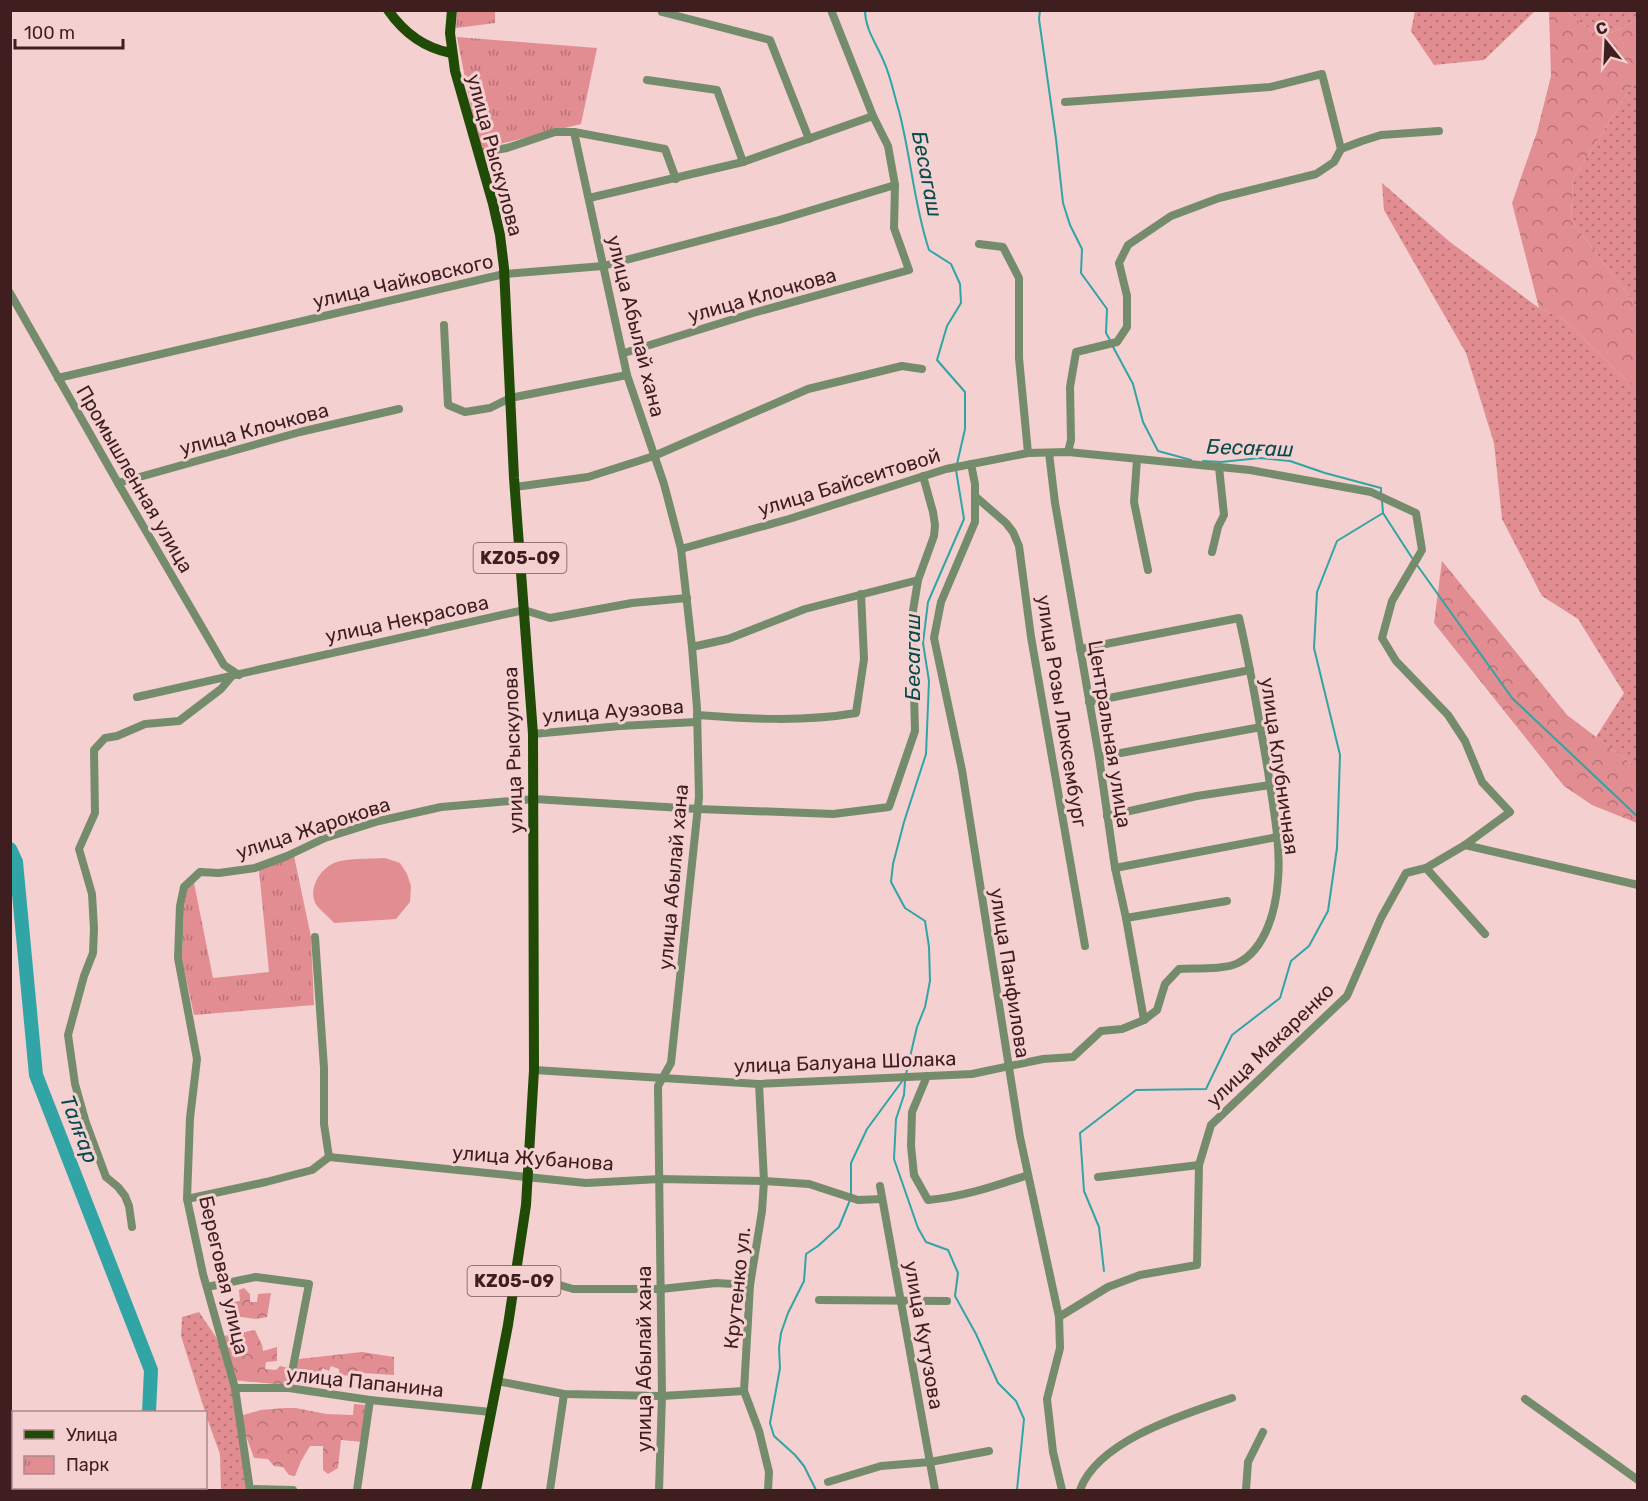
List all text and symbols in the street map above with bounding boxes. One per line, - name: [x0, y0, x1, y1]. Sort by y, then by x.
- scale bar: [15, 12, 123, 50]
- north arrow: [1576, 12, 1636, 72]
- text: С: [1593, 17, 1610, 39]
- text: 100 m: [24, 22, 75, 44]
- street label: улица Рыскулова: [462, 71, 528, 239]
- water label: Бесагаш: [907, 129, 948, 219]
- street label: улица Абылай хана: [602, 233, 670, 419]
- street label: улица Чайковского: [311, 249, 495, 313]
- street label: улица Клочкова: [685, 262, 839, 328]
- street label: Промышленная улица: [71, 381, 199, 577]
- street label: улица Клочкова: [177, 398, 331, 460]
- water label: Бесағаш: [1206, 433, 1294, 462]
- street label: улица Байсеитовой: [755, 443, 943, 521]
- road number: KZ05-09: [474, 543, 566, 573]
- street label: улица Некрасова: [323, 590, 491, 648]
- street label: улица Розы Люксембург: [1032, 593, 1092, 829]
- water label: Бесагаш: [900, 613, 925, 700]
- street label: Центральная улица: [1083, 639, 1137, 829]
- street label: улица Рыскулова: [498, 666, 528, 834]
- street label: улица Клубничная: [1256, 676, 1304, 856]
- street label: улица Ауэзова: [541, 694, 685, 728]
- street label: улица Абылай хана: [653, 783, 693, 971]
- street label: улица Жарокова: [233, 792, 393, 864]
- street label: улица Панфилова: [985, 886, 1035, 1060]
- street label: улица Макаренко: [1201, 978, 1339, 1112]
- street label: улица Балуана Шолака: [733, 1046, 957, 1078]
- water label: Талғар: [55, 1091, 104, 1167]
- street label: улица Жубанова: [451, 1140, 615, 1176]
- street label: Береговая улица: [194, 1193, 254, 1357]
- street label: Крутенко ул.: [719, 1226, 755, 1350]
- street label: улица Кутузова: [899, 1259, 949, 1411]
- road number: KZ05-09: [468, 1266, 560, 1296]
- street label: улица Абылай хана: [632, 1266, 656, 1452]
- street label: улица Папанина: [285, 1362, 445, 1402]
- legend: [12, 1411, 207, 1489]
- text: Улица: [66, 1424, 118, 1446]
- text: Парк: [66, 1454, 110, 1476]

